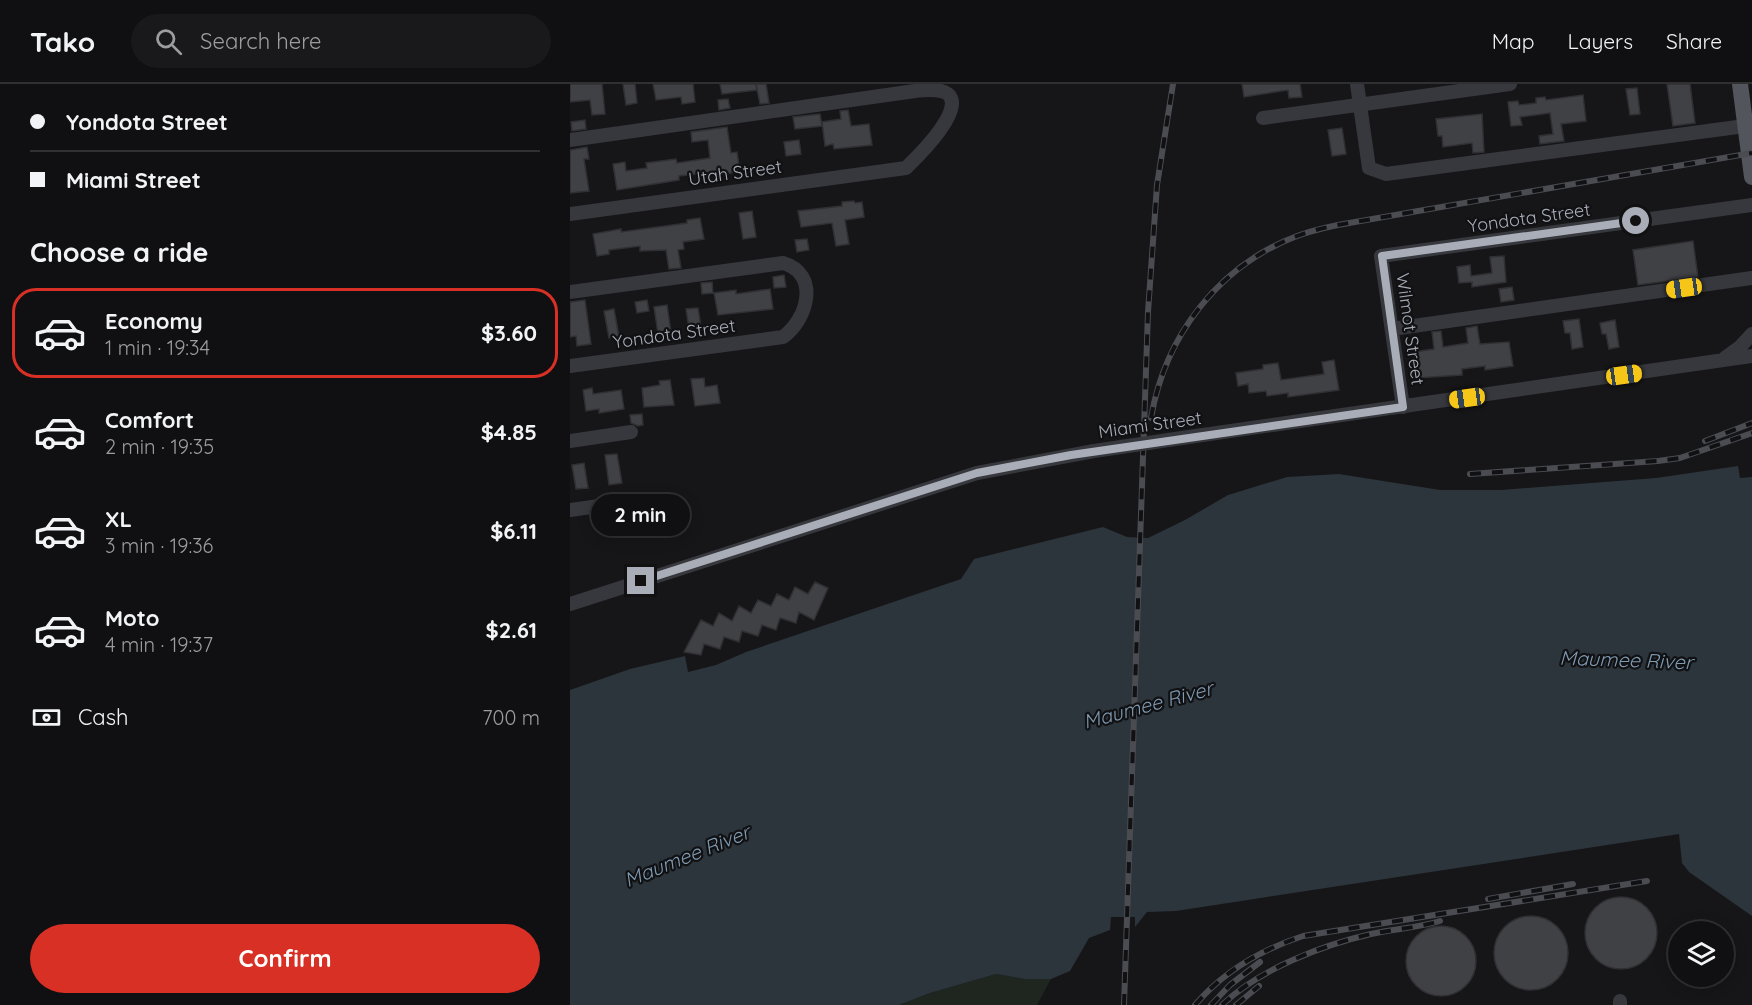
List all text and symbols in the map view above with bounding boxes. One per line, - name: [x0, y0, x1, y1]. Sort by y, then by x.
- search box: [131, 14, 551, 68]
- text: Tako: [30, 24, 95, 59]
- icon: search: [152, 25, 185, 58]
- text: Search here: [200, 27, 322, 55]
- text: Map: [1492, 28, 1535, 54]
- text: Layers: [1568, 28, 1633, 54]
- text: Share: [1666, 28, 1722, 54]
- text: Yondota Street: [66, 108, 228, 136]
- street label: Utah Street: [687, 155, 783, 190]
- text: Miami Street: [66, 166, 201, 194]
- street label: Yondota Street: [1466, 198, 1592, 237]
- route start: [1622, 207, 1649, 234]
- text: Choose a ride: [30, 235, 208, 269]
- street label: Wilmot Street: [1391, 271, 1430, 386]
- car: [1665, 277, 1703, 299]
- icon: car: [33, 306, 87, 360]
- text: Economy: [105, 307, 203, 335]
- street label: Yondota Street: [611, 314, 737, 353]
- text: $3.60: [481, 319, 537, 347]
- text: 1 min · 19:34: [105, 335, 210, 360]
- car: [1605, 364, 1643, 386]
- car: [1448, 387, 1486, 409]
- icon: car: [33, 405, 87, 459]
- text: Comfort: [105, 406, 194, 434]
- street label: Miami Street: [1097, 406, 1203, 443]
- text: $4.85: [481, 418, 537, 446]
- text: 2 min · 19:35: [105, 434, 214, 459]
- callout: 2 min: [592, 494, 691, 536]
- text: 2 min: [614, 502, 667, 527]
- icon: car: [33, 504, 87, 558]
- text: XL: [105, 505, 132, 533]
- text: $6.11: [490, 517, 537, 545]
- text: 3 min · 19:36: [105, 533, 213, 558]
- route end: [627, 567, 654, 594]
- icon: car: [33, 603, 87, 657]
- text: Moto: [105, 604, 159, 632]
- text: $2.61: [486, 616, 537, 644]
- text: 4 min · 19:37: [105, 632, 213, 657]
- water label: Maumee River: [1559, 645, 1695, 674]
- water label: Maumee River: [1080, 675, 1218, 734]
- icon: cash: [30, 701, 63, 734]
- text: Cash: [78, 703, 129, 731]
- text: 700 m: [482, 705, 540, 730]
- water label: Maumee River: [620, 818, 755, 892]
- map controls: [1668, 921, 1734, 987]
- button: layers: [1668, 921, 1734, 987]
- button: Confirm: [30, 924, 540, 993]

